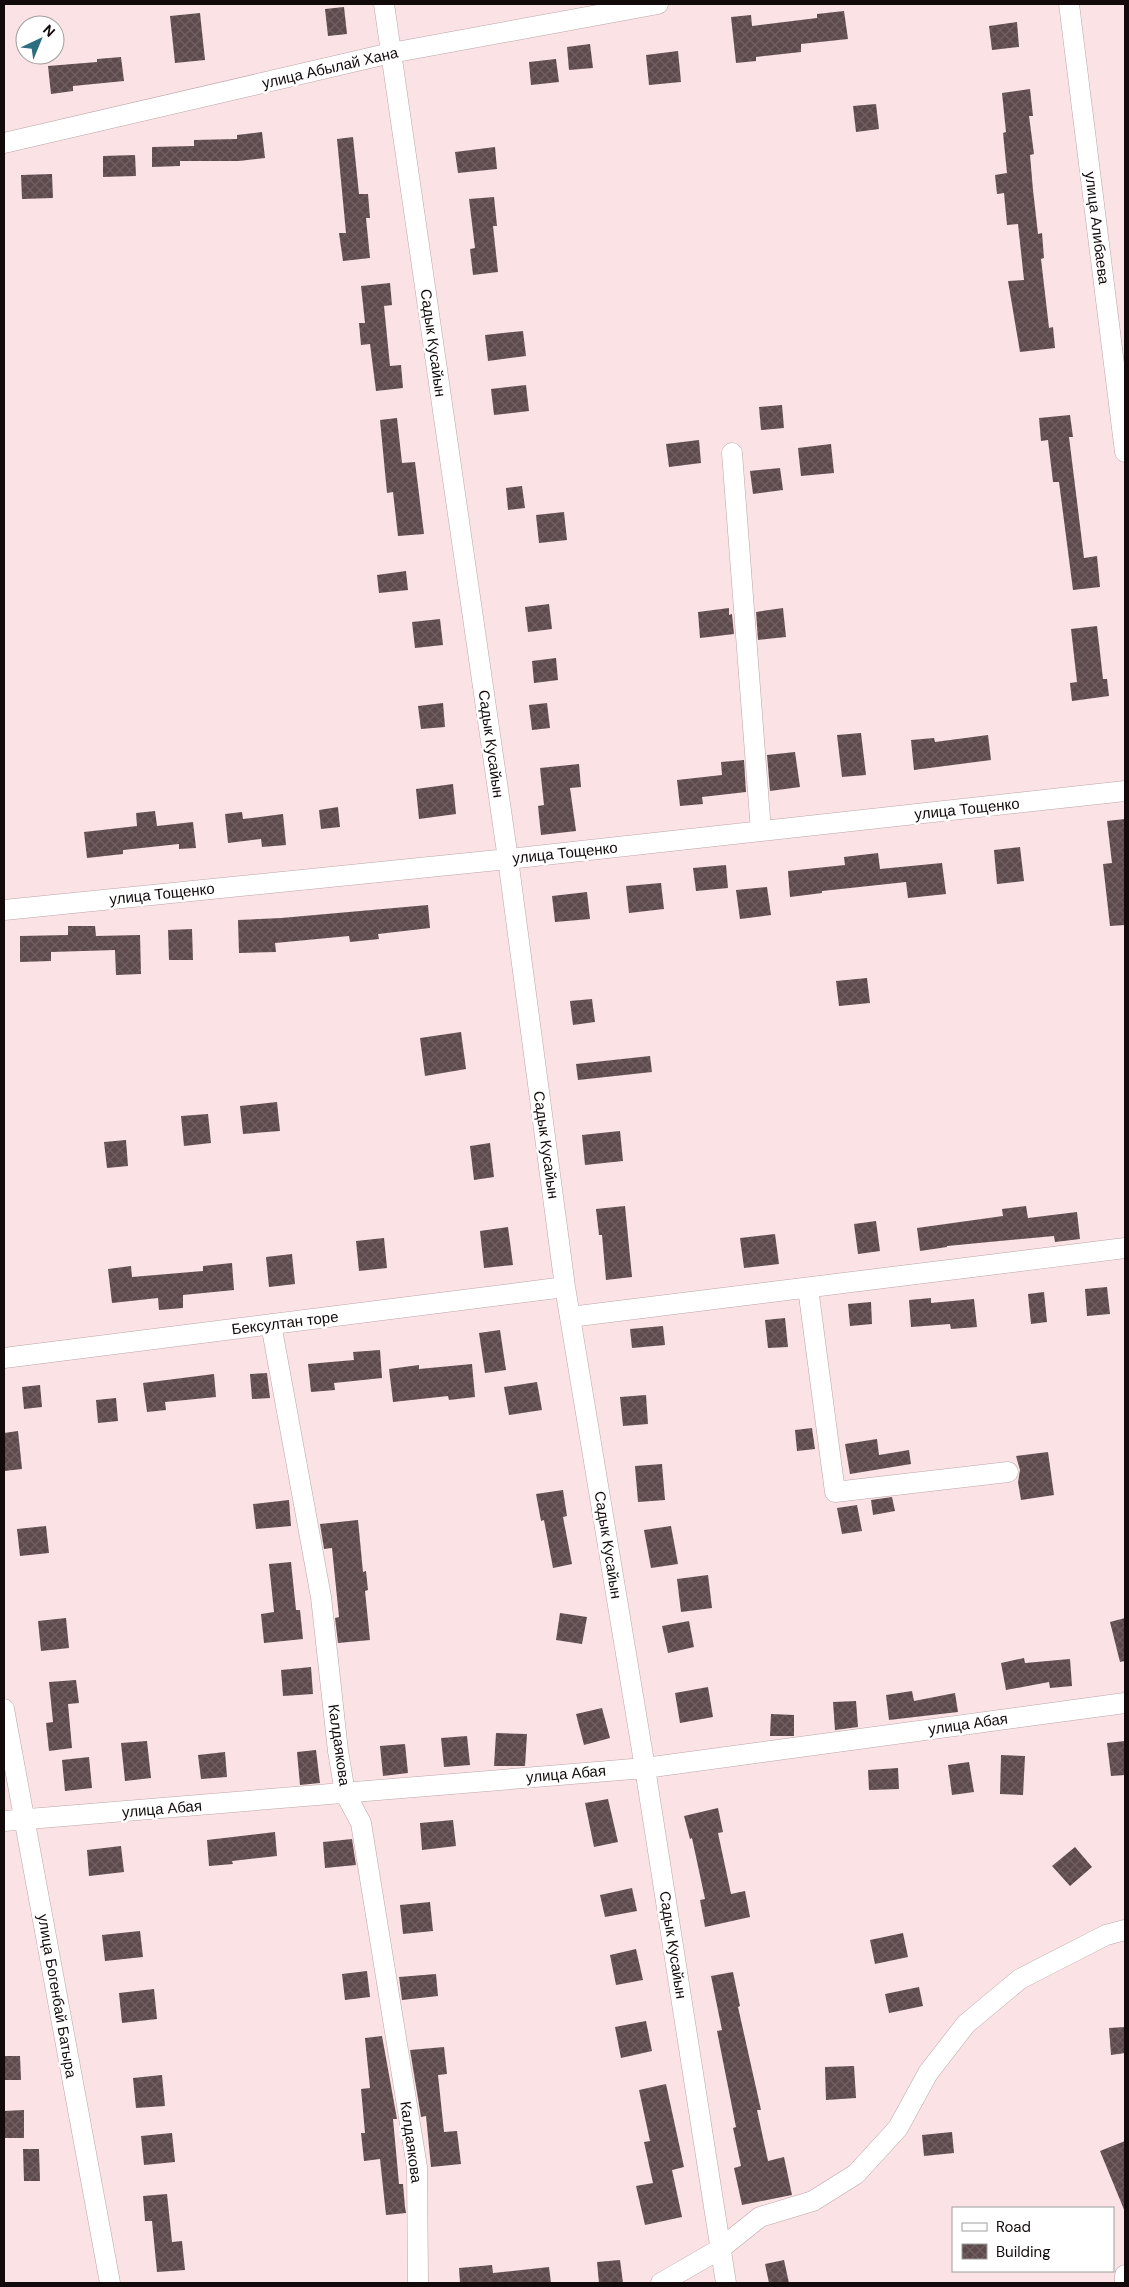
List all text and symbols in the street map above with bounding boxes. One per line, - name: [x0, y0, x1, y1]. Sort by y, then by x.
- north arrow: [15, 15, 65, 65]
- text: N: [39, 21, 59, 41]
- street label: улица Абылай Хана: [260, 42, 401, 93]
- street label: улица Алибаева: [1080, 170, 1114, 286]
- street label: Садык Кусайын: [416, 288, 450, 398]
- street label: Садык Кусайын: [474, 689, 508, 799]
- street label: улица Тощенко: [914, 794, 1020, 824]
- street label: улица Тощенко: [512, 838, 618, 868]
- street label: улица Тощенко: [109, 879, 215, 909]
- street label: Садык Кусайын: [529, 1090, 563, 1200]
- street label: Бексултан торе: [230, 1307, 340, 1339]
- street label: Садык Кусайын: [590, 1490, 626, 1600]
- street label: Калдаякова: [323, 1703, 355, 1788]
- street label: улица Абая: [927, 1709, 1009, 1739]
- street label: улица Абая: [525, 1761, 607, 1787]
- street label: улица Абая: [121, 1796, 203, 1822]
- street label: Садык Кусайын: [655, 1890, 691, 2000]
- street label: улица Богенбай Батыра: [33, 1912, 81, 2080]
- street label: Калдаякова: [395, 2100, 427, 2185]
- legend: [952, 2207, 1114, 2272]
- text: Road: [996, 2217, 1031, 2237]
- text: Building: [996, 2242, 1051, 2262]

